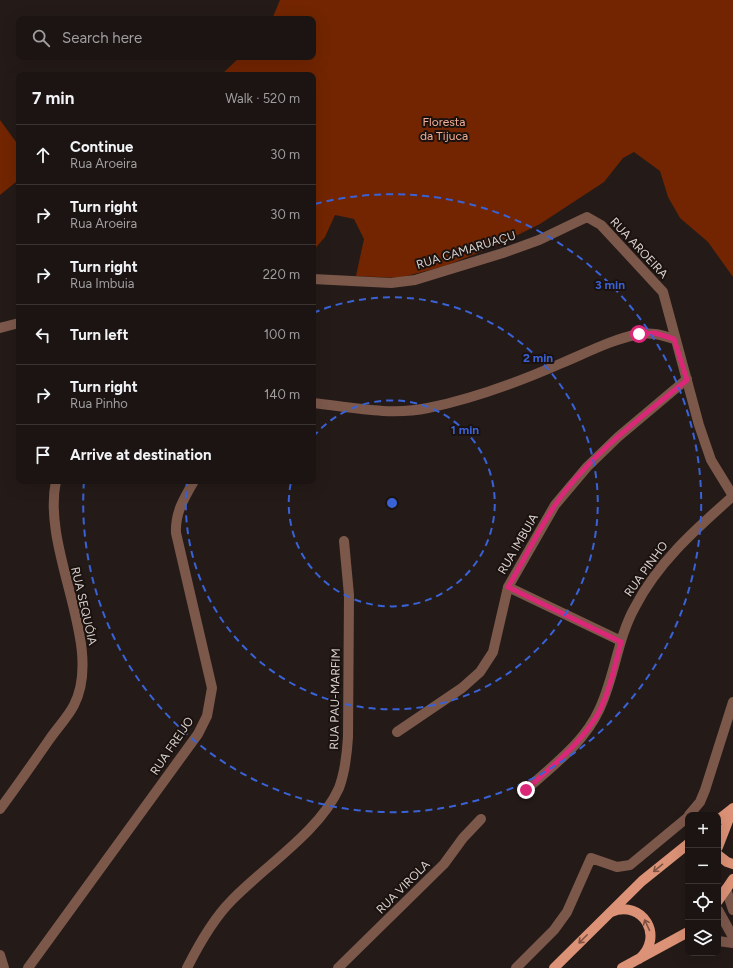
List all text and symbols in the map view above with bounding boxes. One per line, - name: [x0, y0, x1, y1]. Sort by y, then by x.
- search box: [16, 16, 316, 60]
- icon: search: [30, 27, 52, 49]
- text: Search here: [62, 29, 142, 47]
- text: 7 min: [32, 88, 74, 108]
- text: Walk · 520 m: [225, 91, 300, 106]
- park label: Floresta da Tijuca: [420, 115, 468, 143]
- text: Continue: [70, 138, 133, 156]
- icon: ahead: [32, 144, 54, 166]
- text: 30 m: [270, 147, 300, 162]
- text: Rua Aroeira: [70, 156, 137, 171]
- text: Turn right: [70, 198, 138, 216]
- icon: right: [32, 204, 54, 226]
- text: 30 m: [270, 207, 300, 222]
- street label: RUA AROEIRA: [607, 215, 671, 281]
- text: Rua Aroeira: [70, 216, 137, 231]
- street label: RUA CAMARUAÇU: [415, 228, 517, 272]
- text: Turn right: [70, 258, 138, 276]
- icon: right: [32, 264, 54, 286]
- text: 220 m: [263, 267, 300, 282]
- text: Rua Imbuia: [70, 276, 134, 291]
- text: 3 min: [595, 278, 625, 292]
- icon: left: [32, 324, 54, 346]
- route start: [630, 325, 648, 343]
- text: Turn left: [70, 326, 128, 344]
- text: 100 m: [264, 327, 300, 342]
- text: 2 min: [523, 351, 553, 365]
- text: Turn right: [70, 378, 138, 396]
- icon: right: [32, 384, 54, 406]
- text: 140 m: [264, 387, 300, 402]
- text: Rua Pinho: [70, 396, 128, 411]
- text: 1 min: [451, 423, 479, 437]
- icon: arrive: [32, 444, 54, 466]
- text: Arrive at destination: [70, 446, 211, 464]
- centre of rings: [385, 496, 399, 510]
- street label: RUA IMBUIA: [495, 511, 541, 577]
- street label: RUA PINHO: [621, 539, 671, 599]
- street label: RUA SEQUÓIA: [68, 565, 100, 647]
- street label: RUA PAU-MARFIM: [327, 648, 343, 750]
- street label: RUA FREIJO: [147, 714, 197, 778]
- route end: [517, 781, 535, 799]
- map controls: [685, 812, 721, 956]
- button: +: [685, 812, 721, 848]
- button: −: [685, 848, 721, 884]
- street label: RUA VIROLA: [373, 857, 433, 917]
- one-way arrow: [652, 864, 663, 873]
- button: locate: [685, 884, 721, 920]
- one-way arrow: [643, 919, 650, 931]
- button: layers: [685, 920, 721, 956]
- one-way arrow: [578, 934, 588, 944]

